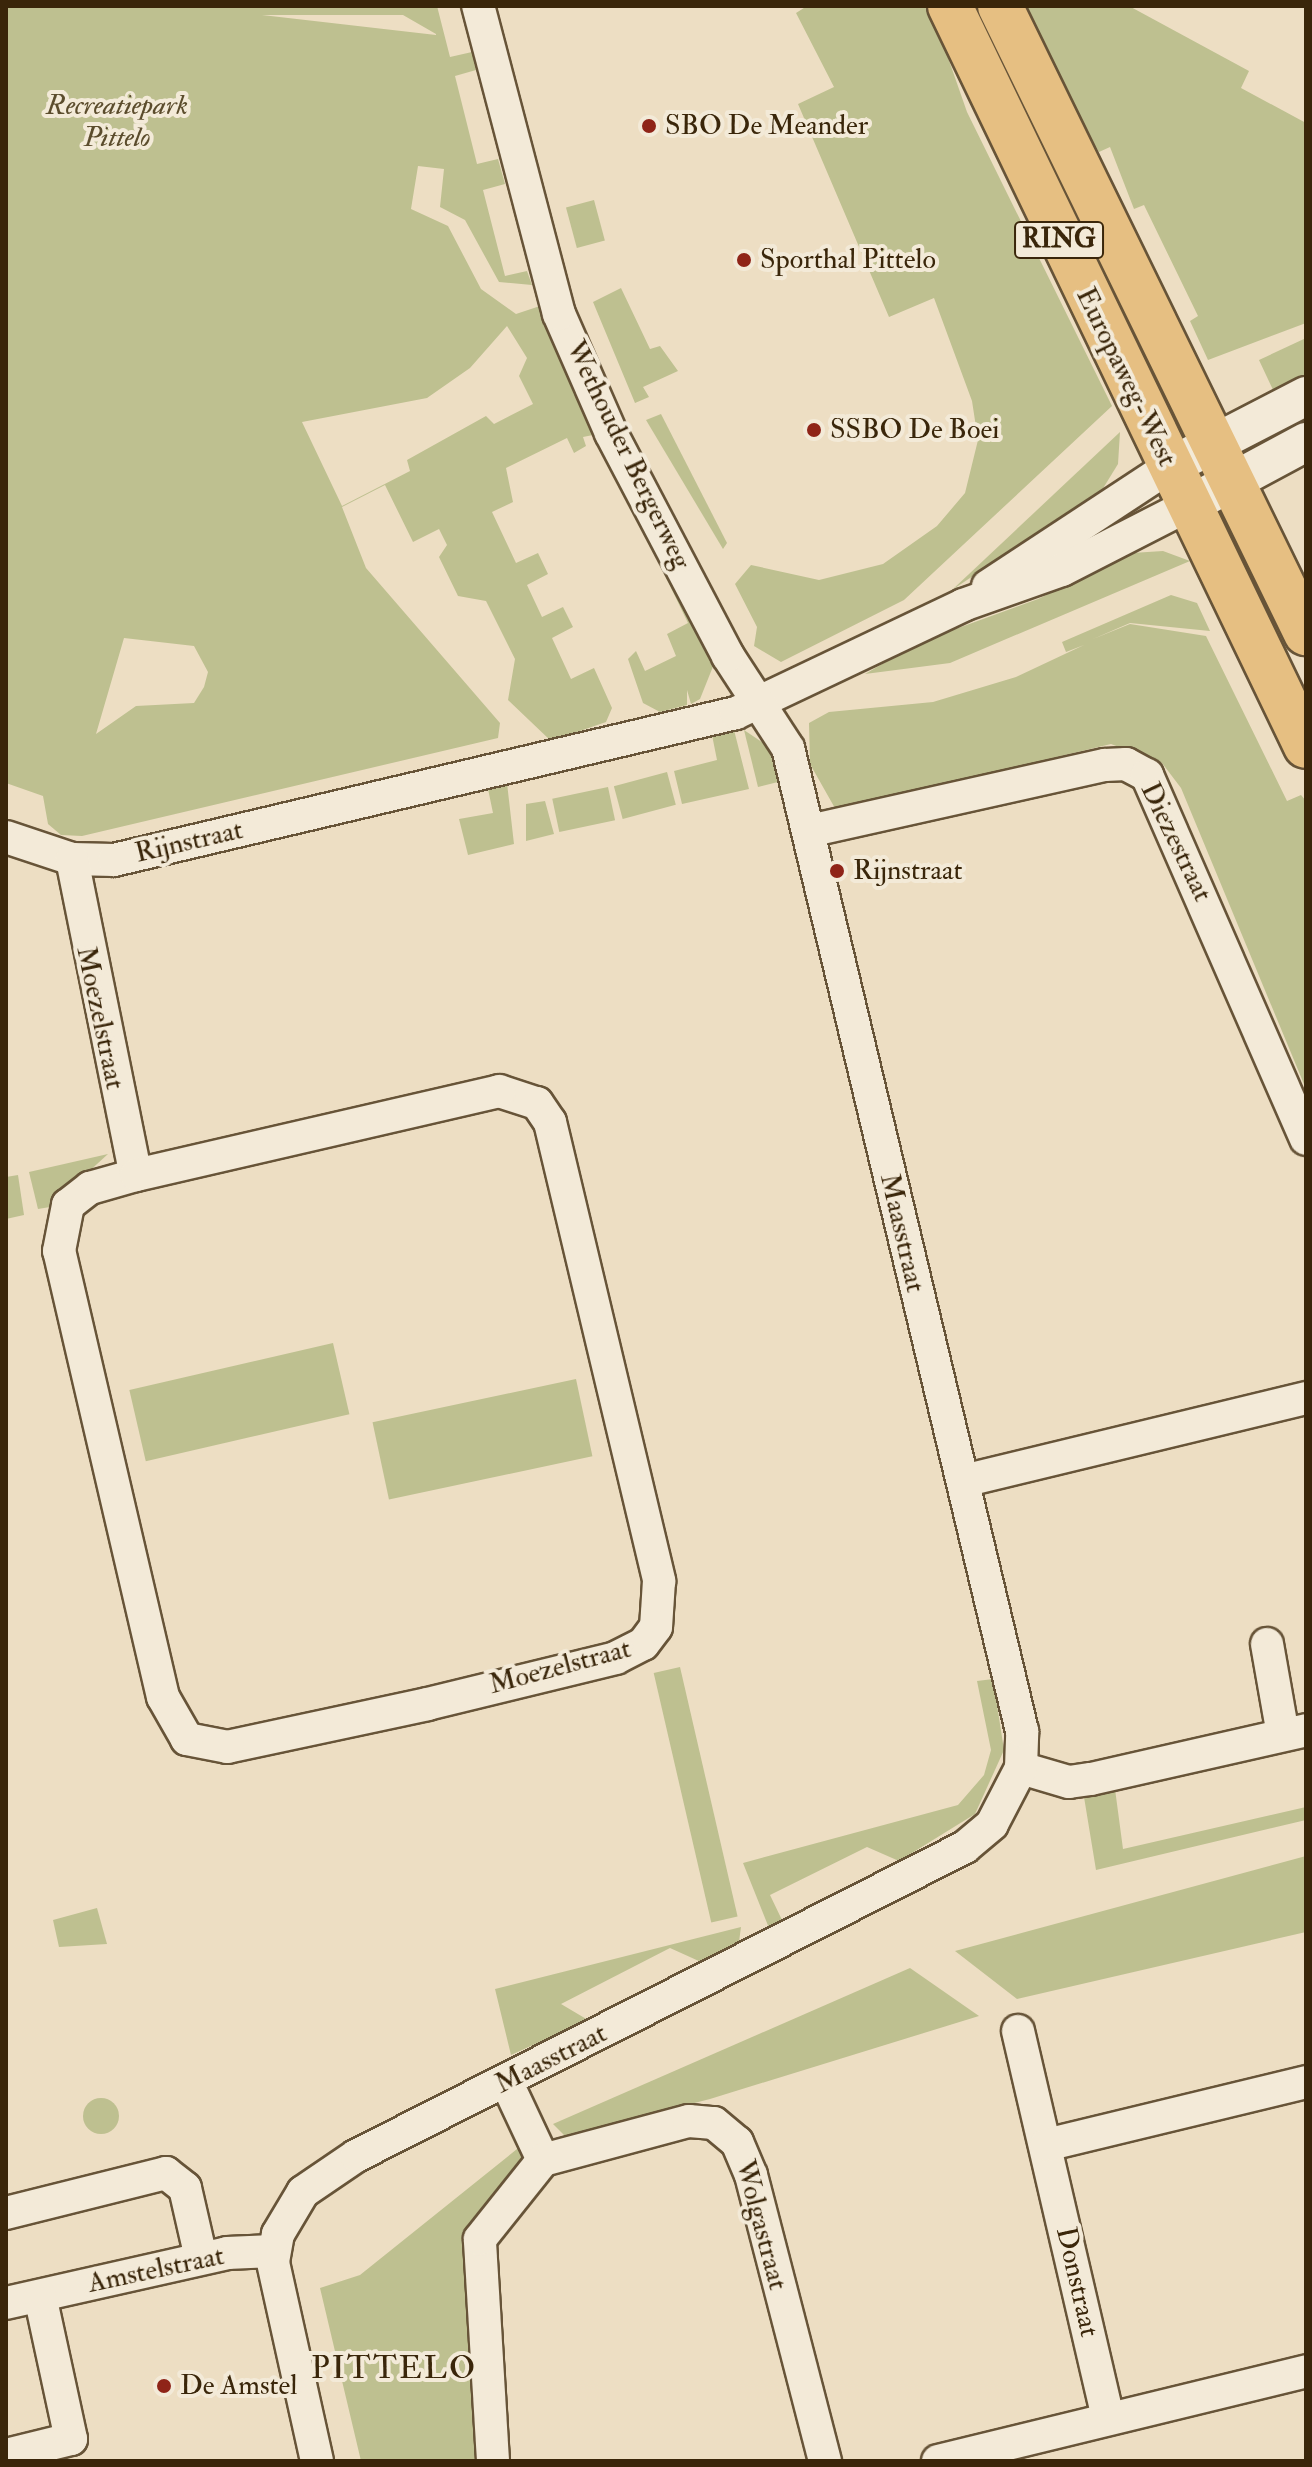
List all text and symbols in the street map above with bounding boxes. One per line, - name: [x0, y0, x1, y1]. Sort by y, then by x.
- park label: Recreatiepark Pittelo: [46, 89, 188, 155]
- place label: SBO De Meander: [665, 109, 868, 143]
- marker: SBO De Meander: [640, 117, 658, 135]
- road number: RING: [1013, 218, 1105, 262]
- place label: Sporthal Pittelo: [760, 243, 936, 277]
- marker: Sporthal Pittelo: [735, 251, 753, 269]
- street label: Europaweg-West: [1068, 282, 1184, 472]
- street label: Wethouder Bergerweg: [558, 335, 698, 575]
- place label: SSBO De Boei: [830, 413, 1000, 447]
- marker: SSBO De Boei: [805, 421, 823, 439]
- street label: Diezestraat: [1133, 777, 1219, 907]
- street label: Rijnstraat: [132, 813, 246, 871]
- place label: Rijnstraat: [853, 854, 963, 888]
- marker: Rijnstraat: [828, 862, 846, 880]
- street label: Moezelstraat: [68, 943, 132, 1093]
- street label: Maasstraat: [872, 1170, 932, 1296]
- street label: Moezelstraat: [485, 1632, 635, 1702]
- street label: Maasstraat: [490, 2017, 612, 2101]
- street label: Wolgastraat: [728, 2156, 794, 2294]
- street label: Donstraat: [1048, 2224, 1106, 2340]
- street label: Amstelstraat: [85, 2239, 227, 2301]
- district label: PITTELO: [311, 2349, 477, 2387]
- place label: De Amstel: [180, 2369, 297, 2403]
- marker: De Amstel: [155, 2377, 173, 2395]

